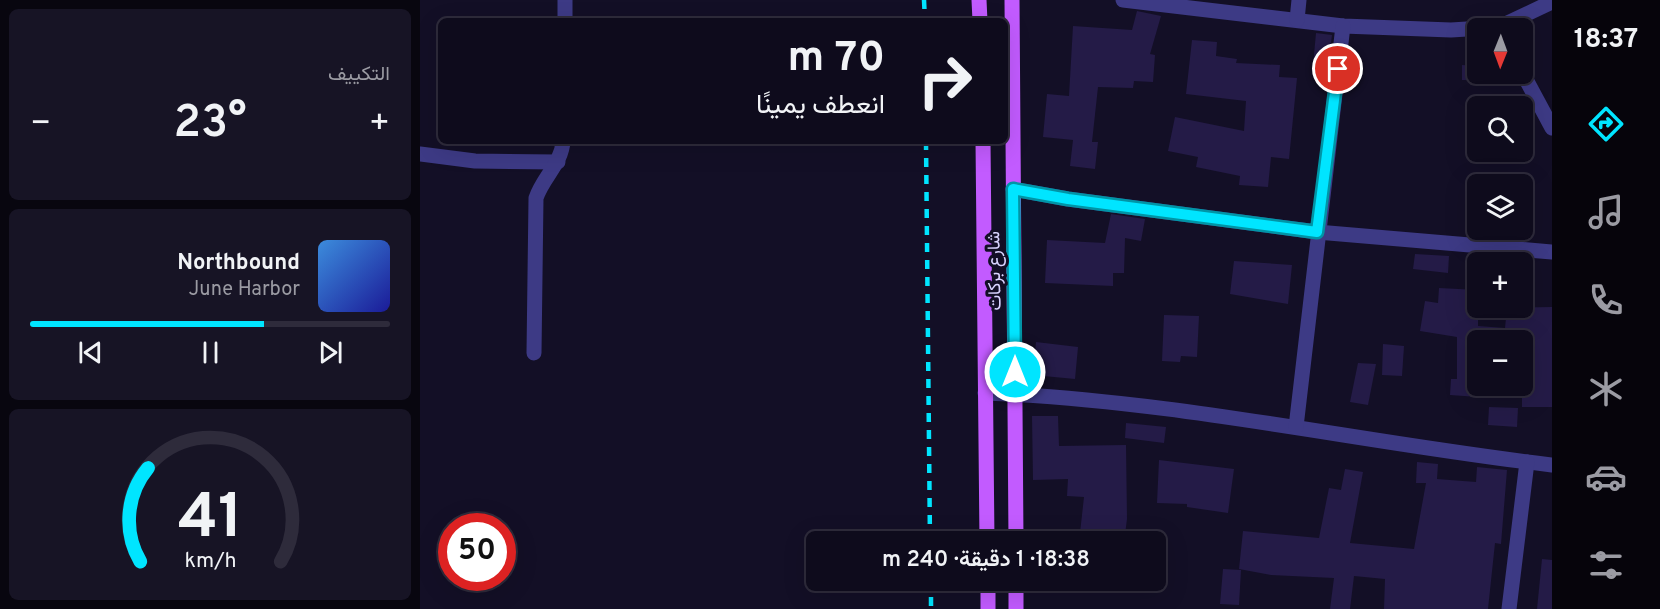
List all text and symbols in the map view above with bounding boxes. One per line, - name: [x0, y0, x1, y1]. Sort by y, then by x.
- north arrow: [1467, 18, 1533, 84]
- map controls: [1467, 18, 1533, 396]
- text: 18:37: [1574, 23, 1638, 57]
- text: 70 m: [787, 33, 885, 86]
- icon: right: [906, 42, 984, 120]
- pin: [1312, 43, 1363, 94]
- icon: arrive: [1321, 52, 1354, 85]
- text: التكييف: [328, 62, 390, 88]
- text: انعطف يمينًا: [756, 89, 885, 123]
- text: 23°: [173, 96, 247, 153]
- button: search: [1467, 96, 1533, 162]
- icon: directions: [1585, 103, 1627, 145]
- text: −: [30, 104, 51, 146]
- text: +: [369, 104, 390, 146]
- button: layers: [1467, 174, 1533, 240]
- icon: music: [1585, 191, 1627, 233]
- street label: شارع بركات: [983, 231, 1008, 311]
- text: Northbound: [177, 250, 300, 277]
- button: +: [1467, 252, 1533, 318]
- text: June Harbor: [188, 277, 300, 303]
- icon: phone: [1585, 279, 1627, 321]
- button: −: [1467, 330, 1533, 396]
- icon: previous: [74, 336, 107, 369]
- icon: pause: [194, 336, 227, 369]
- icon: next: [314, 336, 347, 369]
- position arrow: [983, 340, 1047, 404]
- icon: climate: [1585, 368, 1627, 410]
- icon: car: [1585, 456, 1627, 498]
- text: 41: [177, 481, 243, 560]
- speed limit sign: 50: [438, 513, 516, 591]
- icon: filters: [1585, 544, 1627, 586]
- text: 18:38 · 1 دقيقة · 240 m: [882, 547, 1090, 574]
- text: km/h: [184, 548, 236, 575]

